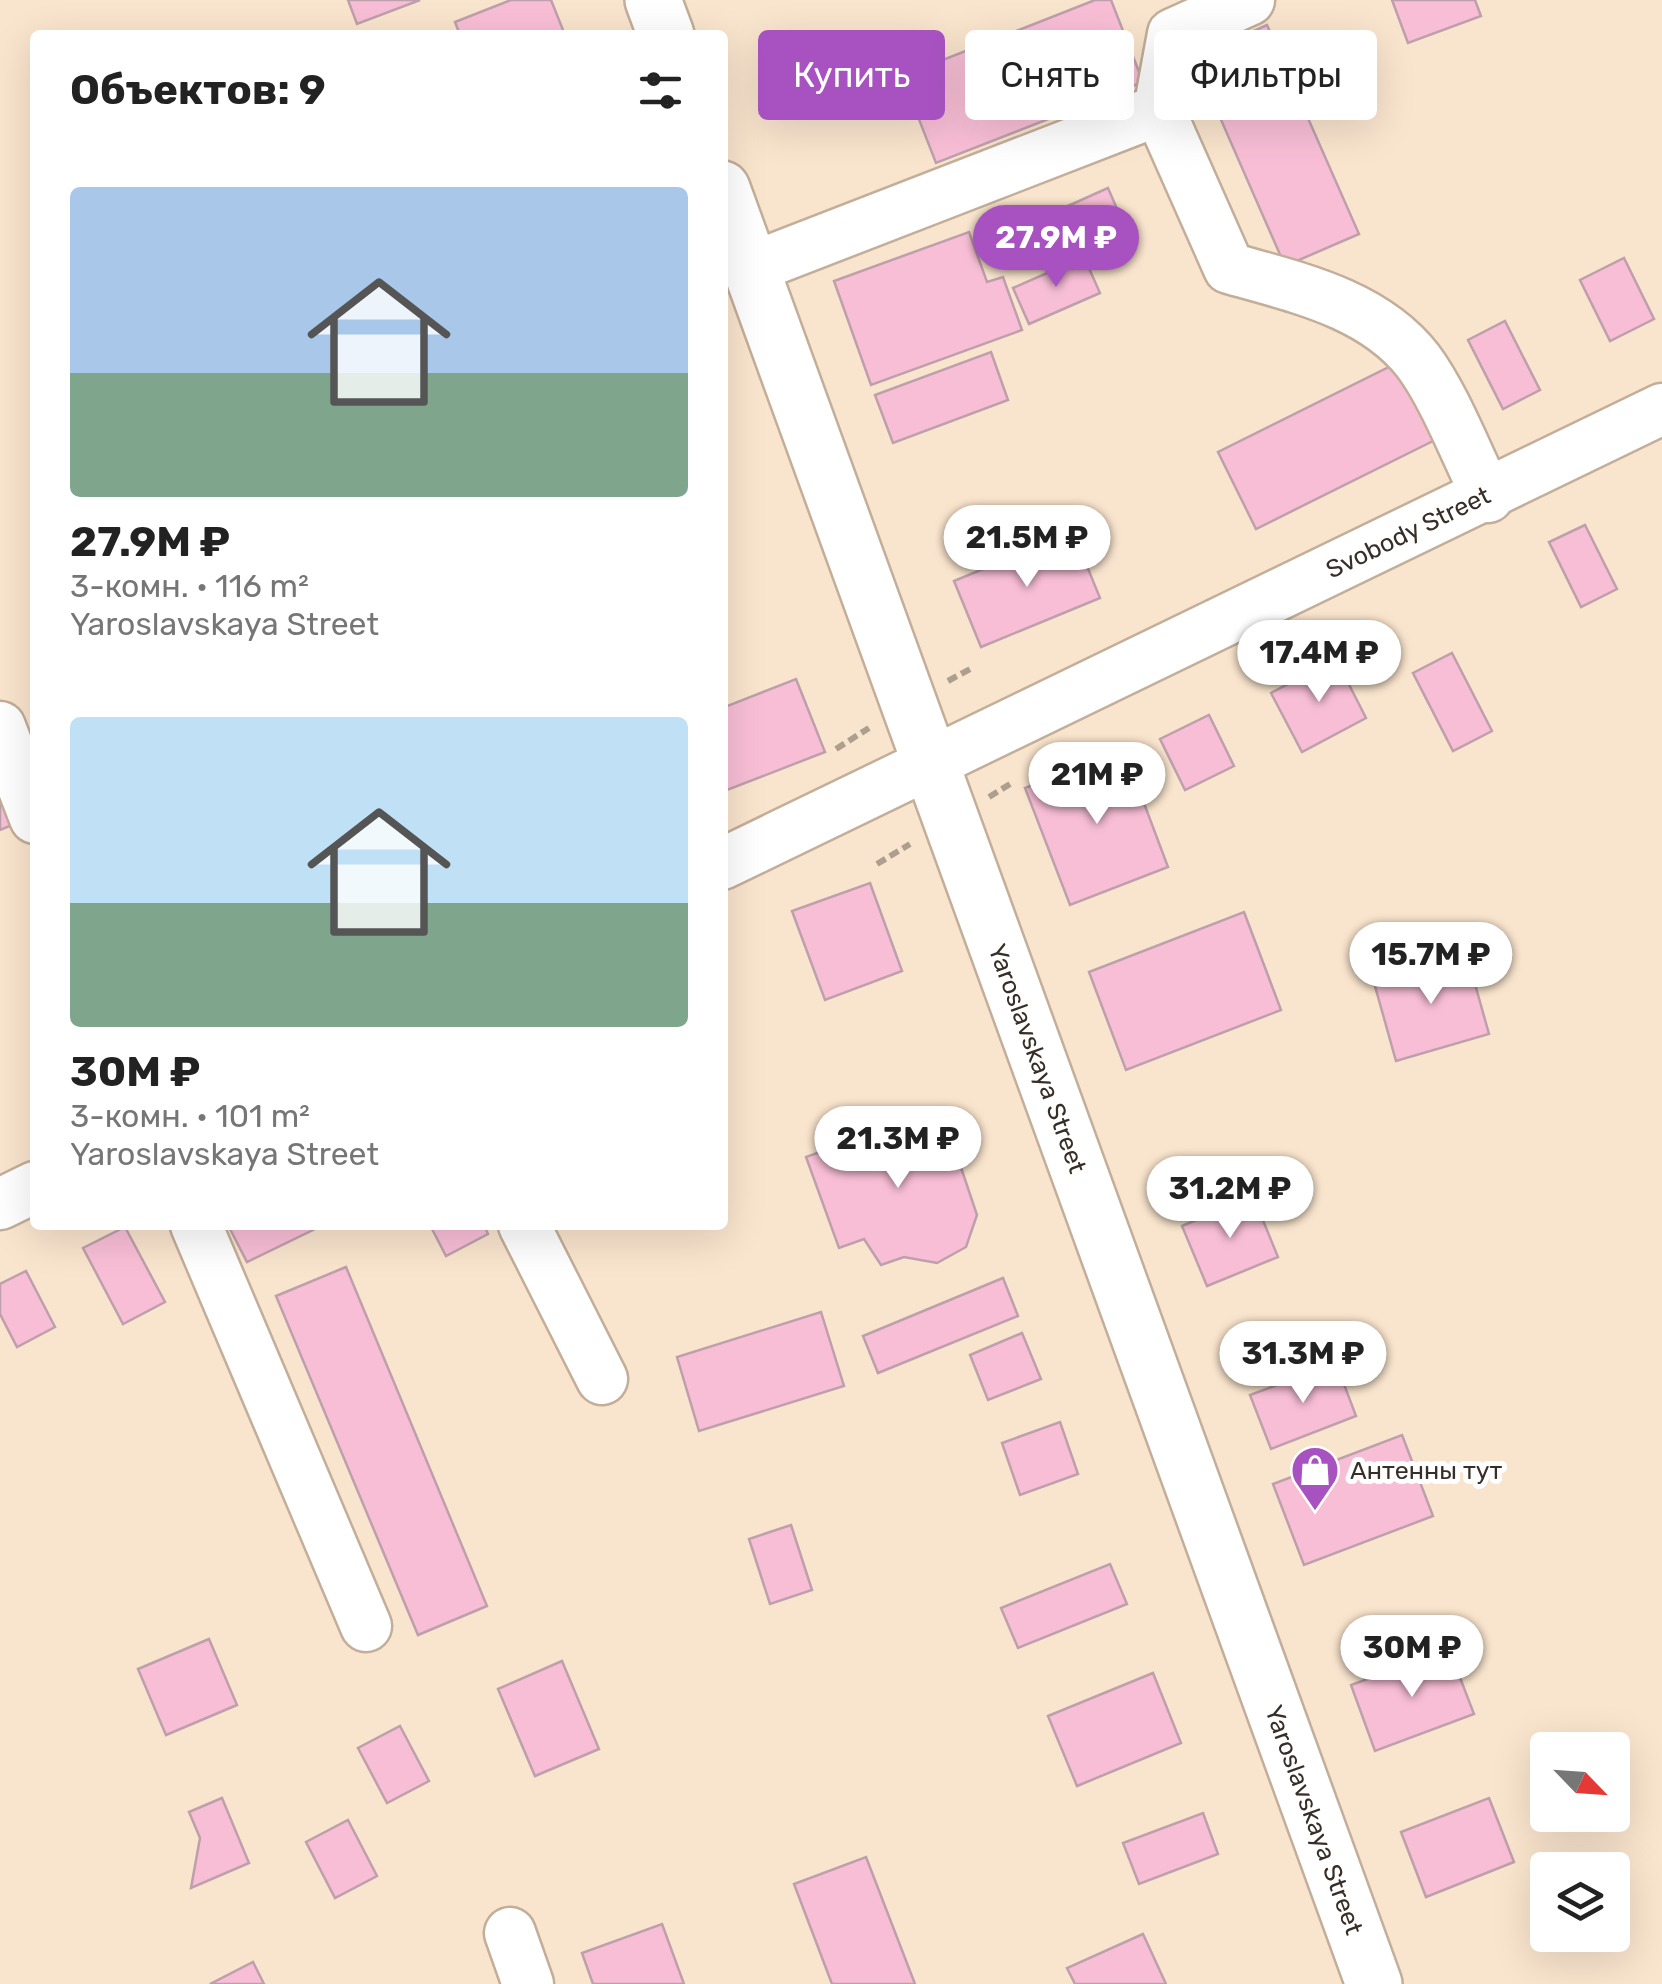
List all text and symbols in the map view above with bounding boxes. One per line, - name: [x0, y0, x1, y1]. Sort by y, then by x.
- chip: Купить: [758, 30, 945, 120]
- chip: Снять: [965, 30, 1134, 120]
- chip: Фильтры: [1154, 30, 1377, 120]
- icon: filters: [633, 63, 688, 118]
- text: Объектов: 9: [70, 65, 326, 115]
- pin: 27.9M ₽: [964, 205, 1148, 290]
- text: 27.9M ₽: [995, 218, 1117, 256]
- icon: home: [289, 252, 469, 432]
- street label: Svobody Street: [1321, 480, 1495, 584]
- pin: 21.5M ₽: [935, 505, 1119, 590]
- text: 27.9M ₽: [70, 517, 230, 567]
- text: 21.5M ₽: [966, 518, 1088, 556]
- text: 3-комн. · 116 m²: [70, 567, 309, 605]
- text: Yaroslavskaya Street: [70, 605, 379, 643]
- pin: 17.4M ₽: [1227, 620, 1411, 705]
- text: 17.4M ₽: [1259, 633, 1379, 671]
- pin: 21M ₽: [1027, 742, 1167, 827]
- text: 21M ₽: [1050, 755, 1144, 793]
- icon: home: [289, 782, 469, 962]
- pin: 15.7M ₽: [1339, 922, 1523, 1007]
- text: 15.7M ₽: [1371, 935, 1491, 973]
- street label: Yaroslavskaya Street: [982, 940, 1092, 1177]
- text: 30M ₽: [70, 1047, 200, 1097]
- text: 3-комн. · 101 m²: [70, 1097, 310, 1135]
- pin: 21.3M ₽: [806, 1106, 990, 1191]
- text: 21.3M ₽: [836, 1119, 960, 1157]
- text: Yaroslavskaya Street: [70, 1135, 379, 1173]
- pin: 31.2M ₽: [1138, 1156, 1322, 1241]
- text: 31.2M ₽: [1169, 1169, 1291, 1207]
- pin: 31.3M ₽: [1211, 1321, 1395, 1406]
- text: 31.3M ₽: [1241, 1334, 1365, 1372]
- shop icon: Антенны тут: [1289, 1444, 1341, 1512]
- place label: Антенны тут: [1350, 1456, 1503, 1485]
- pin: 30M ₽: [1342, 1615, 1482, 1700]
- text: 30M ₽: [1362, 1628, 1462, 1666]
- street label: Yaroslavskaya Street: [1259, 1701, 1369, 1939]
- north arrow: [1530, 1732, 1630, 1832]
- map controls: [1530, 1732, 1630, 1952]
- button: layers: [1530, 1852, 1630, 1952]

